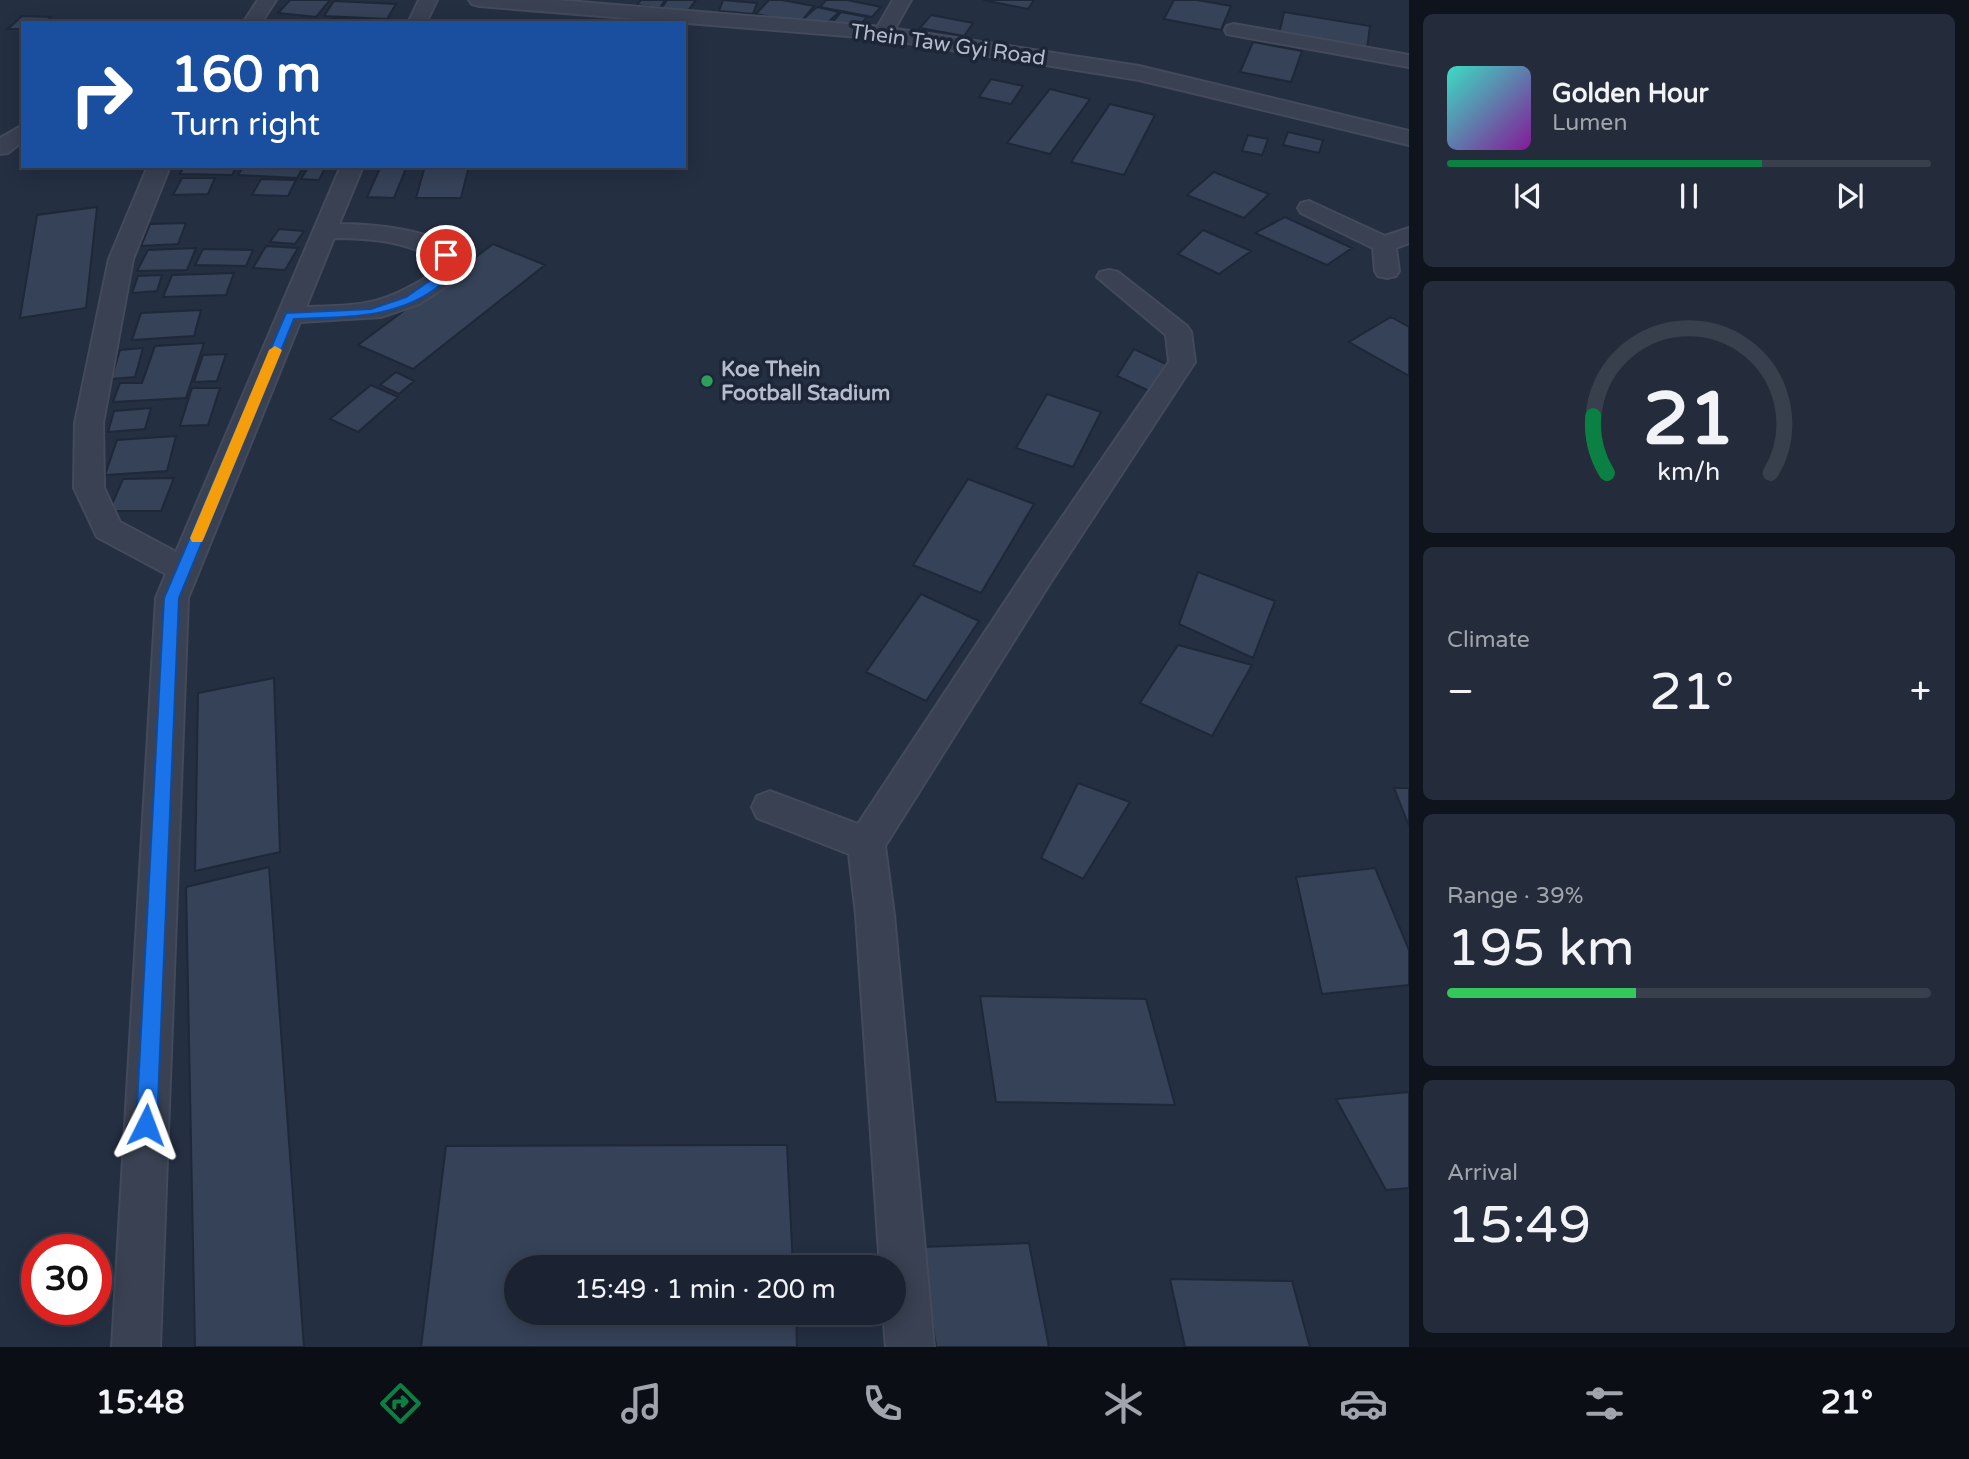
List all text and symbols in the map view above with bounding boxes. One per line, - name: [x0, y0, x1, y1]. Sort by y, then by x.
- street label: Thein Taw Gyi Road: [849, 19, 1047, 71]
- text: 160 m: [171, 46, 321, 105]
- icon: right: [56, 49, 147, 140]
- text: Golden Hour: [1552, 78, 1709, 109]
- text: Turn right: [171, 106, 320, 144]
- text: Lumen: [1552, 109, 1627, 137]
- icon: previous: [1509, 177, 1547, 215]
- icon: pause: [1670, 177, 1708, 215]
- icon: next: [1831, 177, 1869, 215]
- pin: [416, 225, 476, 285]
- icon: arrive: [427, 236, 465, 274]
- place label: Koe Thein Football Stadium: [721, 357, 890, 406]
- marker: Koe Thein Football Stadium: [699, 373, 715, 389]
- text: 21: [1643, 376, 1735, 464]
- text: km/h: [1658, 457, 1720, 487]
- text: Climate: [1447, 626, 1530, 654]
- text: 21°: [1649, 661, 1734, 724]
- text: −: [1447, 669, 1474, 715]
- text: +: [1910, 669, 1931, 715]
- text: Range · 39%: [1447, 882, 1583, 910]
- text: 195 km: [1447, 917, 1635, 980]
- position arrow: [109, 1088, 183, 1162]
- text: Arrival: [1447, 1159, 1518, 1187]
- text: 15:49: [1447, 1194, 1591, 1257]
- speed limit sign: 30: [21, 1234, 112, 1325]
- text: 15:49 · 1 min · 200 m: [574, 1274, 836, 1305]
- icon: directions: [376, 1379, 425, 1428]
- icon: music: [617, 1379, 666, 1428]
- icon: phone: [858, 1379, 907, 1428]
- icon: climate: [1099, 1379, 1148, 1428]
- icon: car: [1339, 1379, 1388, 1428]
- icon: filters: [1580, 1379, 1629, 1428]
- text: 15:48: [96, 1384, 185, 1422]
- text: 21°: [1821, 1384, 1873, 1422]

